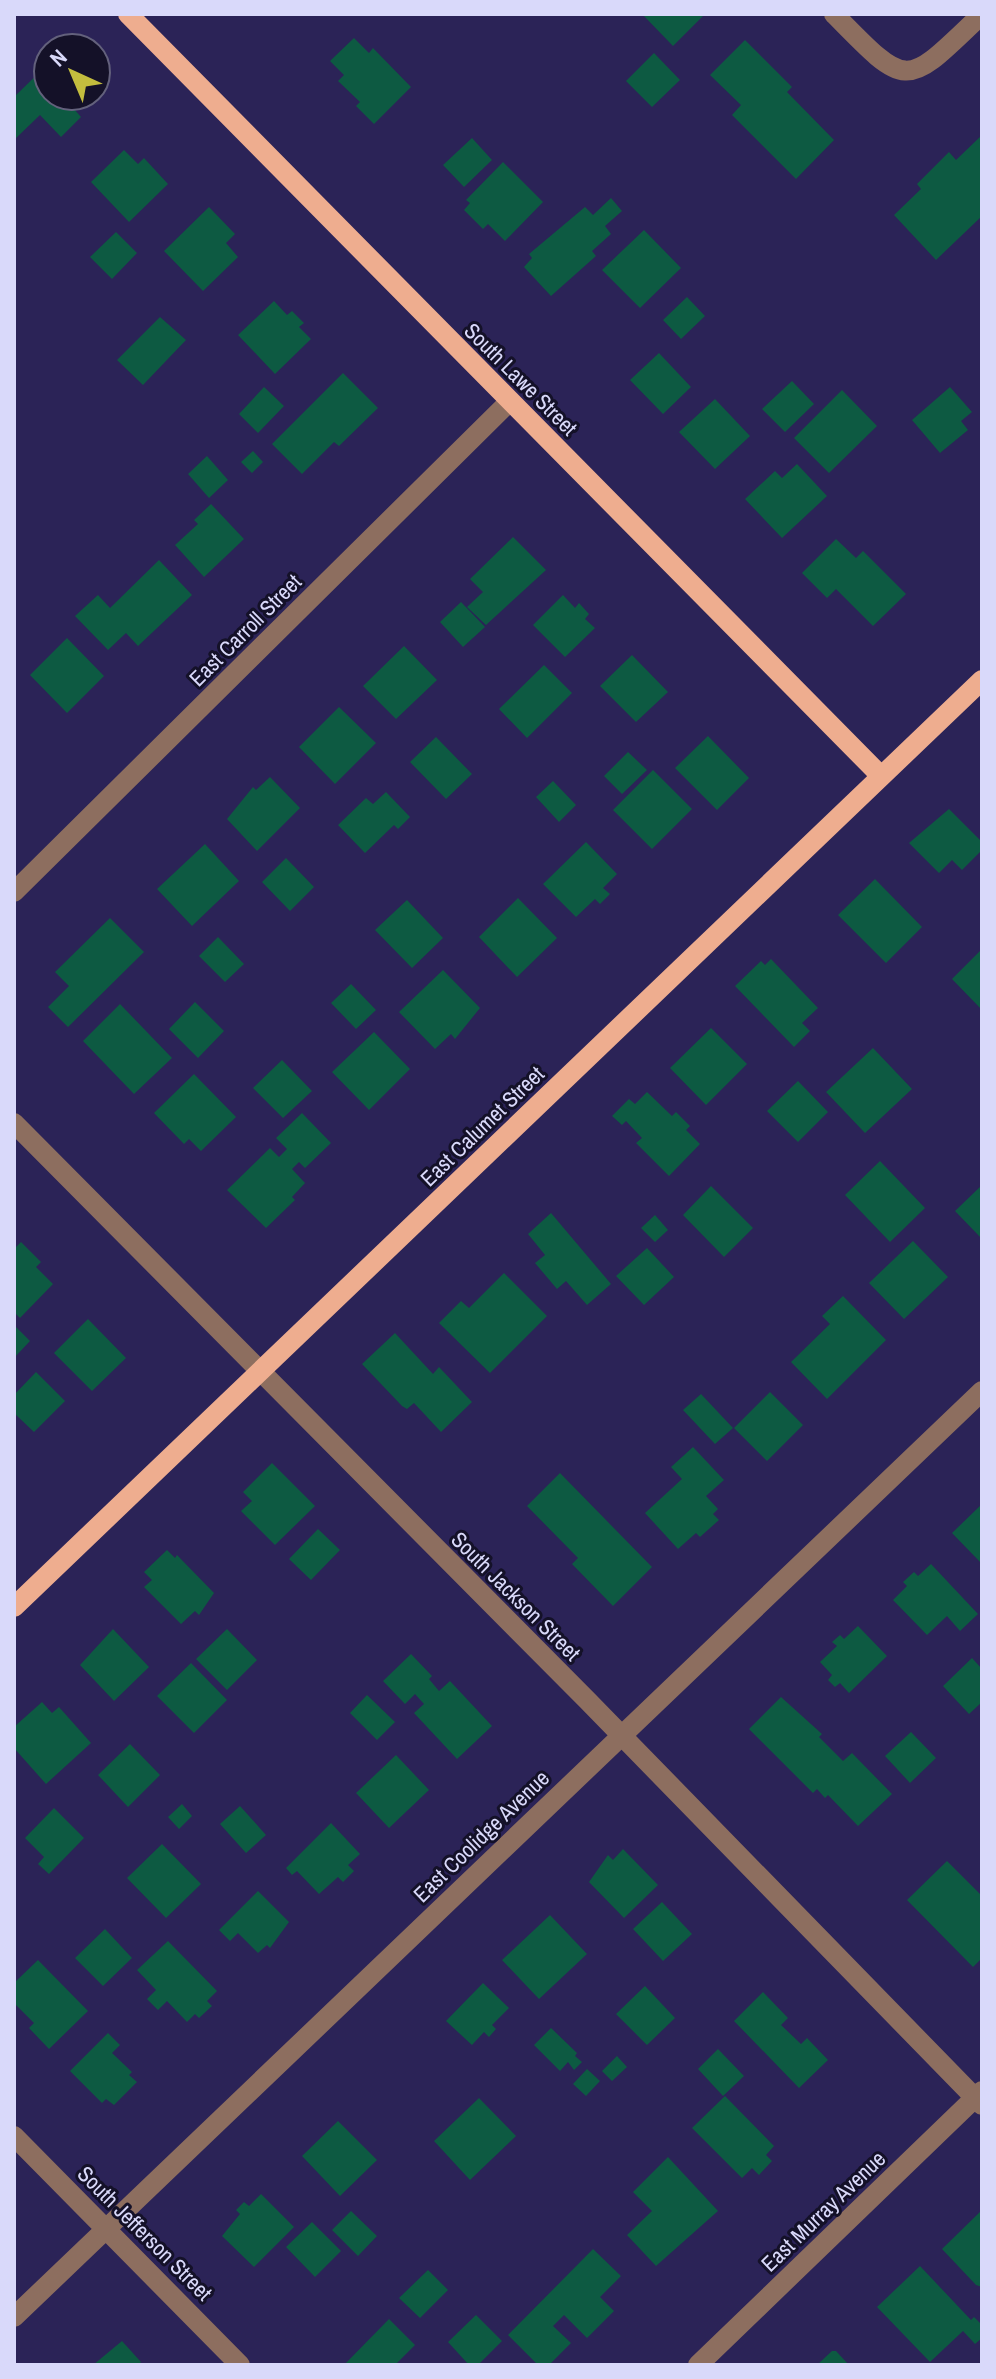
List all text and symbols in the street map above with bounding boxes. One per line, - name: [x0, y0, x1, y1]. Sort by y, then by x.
- north arrow: [32, 32, 112, 112]
- text: N: [43, 42, 73, 73]
- street label: South Lawe Street: [458, 316, 584, 442]
- street label: East Carroll Street: [182, 567, 308, 693]
- street label: East Calumet Street: [414, 1059, 550, 1193]
- street label: South Jackson Street: [445, 1525, 587, 1667]
- street label: East Coolidge Avenue: [406, 1763, 556, 1909]
- street label: East Murray Avenue: [754, 2144, 892, 2278]
- street label: South Jefferson Street: [71, 2159, 219, 2307]

